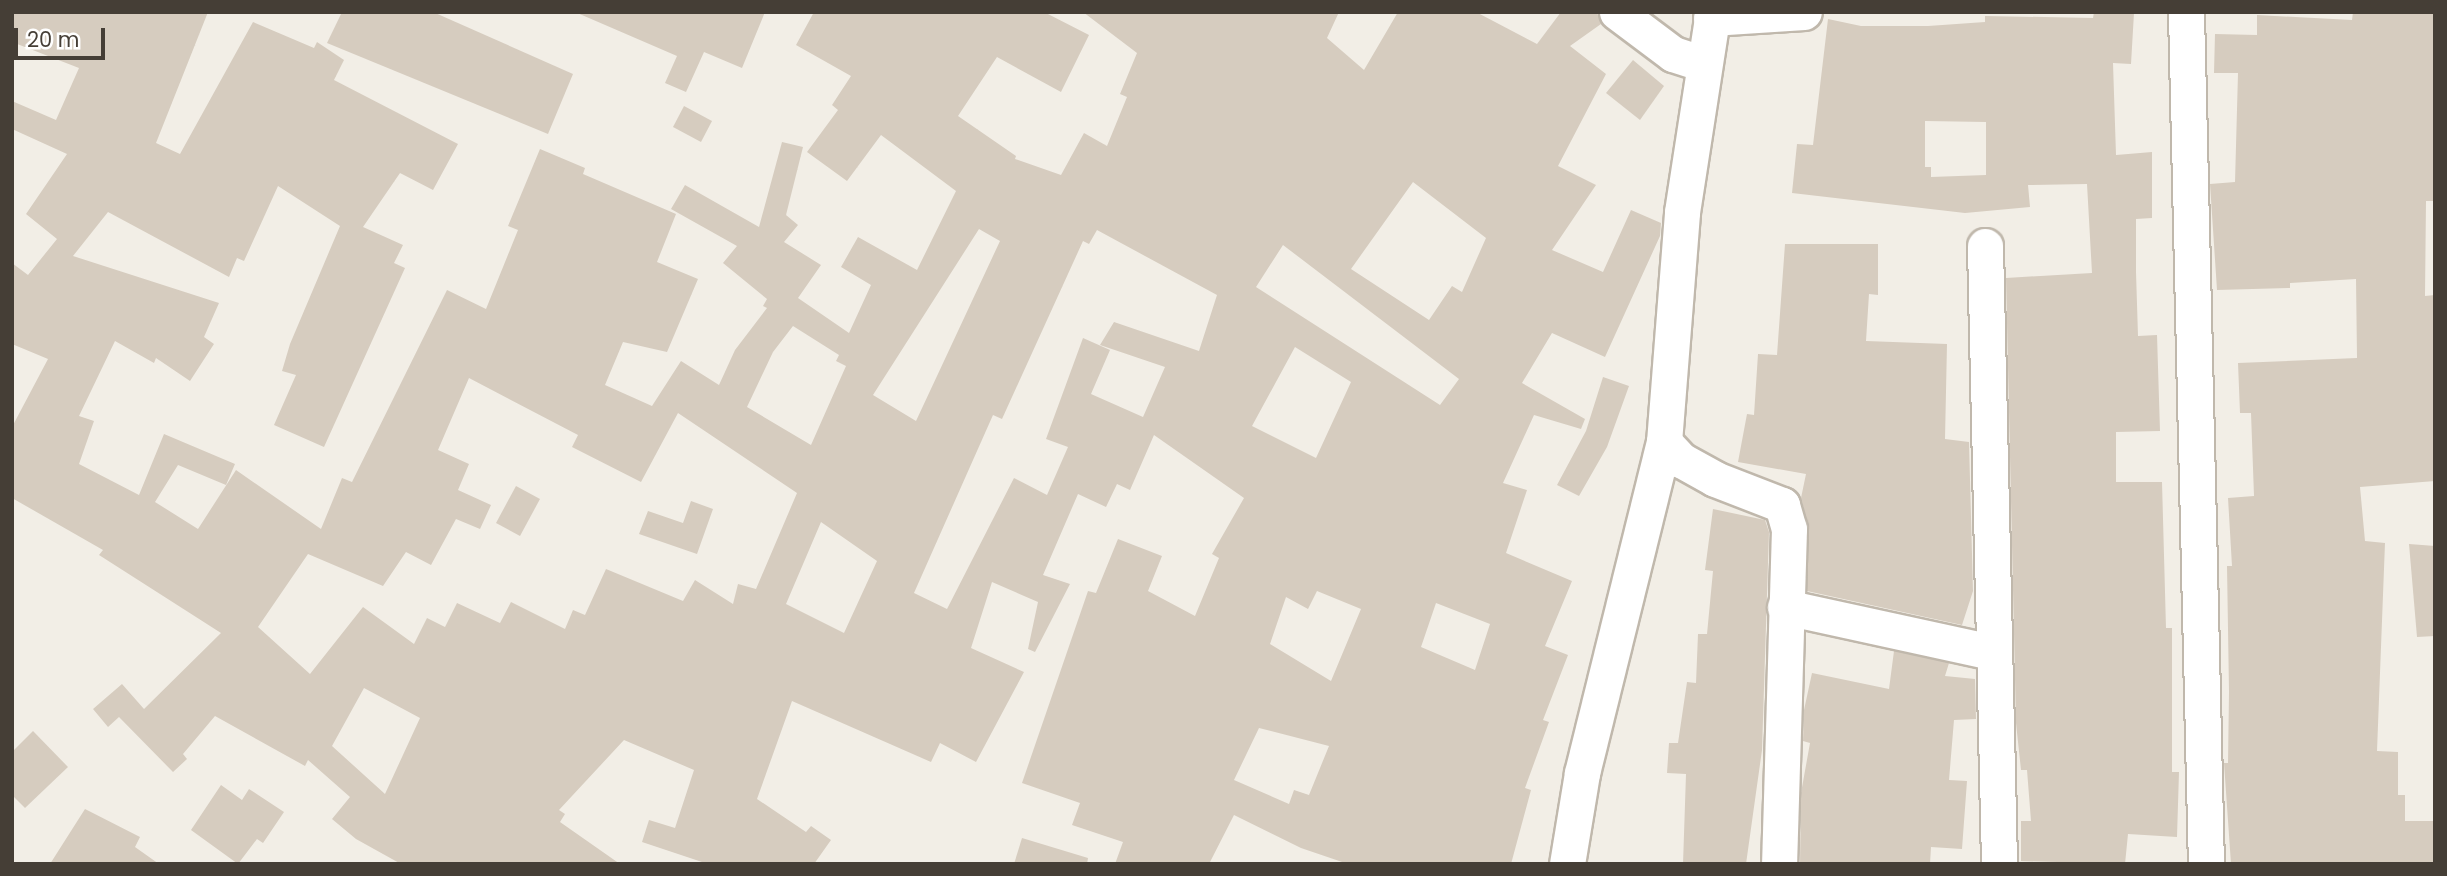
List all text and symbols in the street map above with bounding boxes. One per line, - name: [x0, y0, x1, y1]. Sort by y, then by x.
- scale bar: [18, 14, 108, 58]
- text: 20 m: [27, 25, 80, 54]

